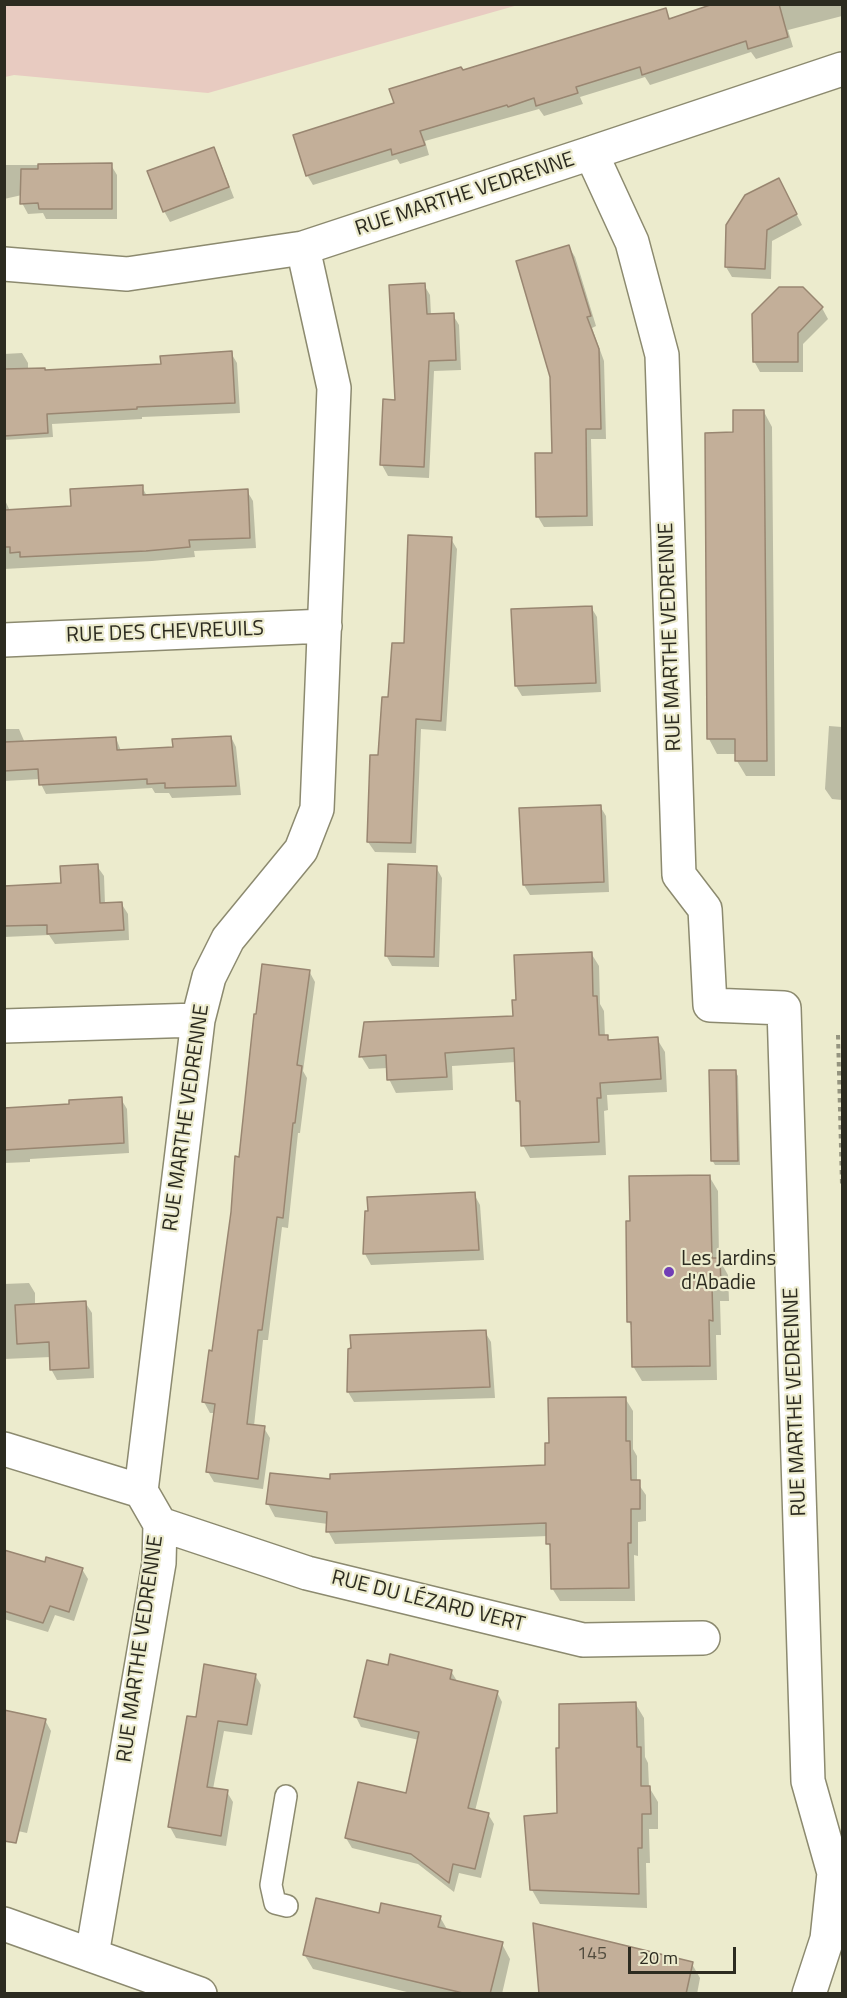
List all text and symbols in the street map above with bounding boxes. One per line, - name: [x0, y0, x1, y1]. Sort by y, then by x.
- street label: RUE MARTHE VEDRENNE: [352, 148, 578, 242]
- street label: RUE MARTHE VEDRENNE: [654, 522, 688, 752]
- street label: RUE DES CHEVREUILS: [66, 617, 264, 649]
- street label: RUE MARTHE VEDRENNE: [159, 1003, 215, 1233]
- place label: Les Jardins d'Abadie: [681, 1247, 776, 1297]
- marker: Les Jardins d'Abadie: [662, 1265, 676, 1279]
- street label: RUE MARTHE VEDRENNE: [779, 1287, 813, 1517]
- street label: RUE MARTHE VEDRENNE: [113, 1534, 169, 1764]
- street label: RUE DU LÉZARD VERT: [329, 1566, 527, 1638]
- scale bar: [631, 1935, 739, 1973]
- house number: 145: [577, 1944, 607, 1966]
- text: 20 m: [639, 1944, 678, 1971]

